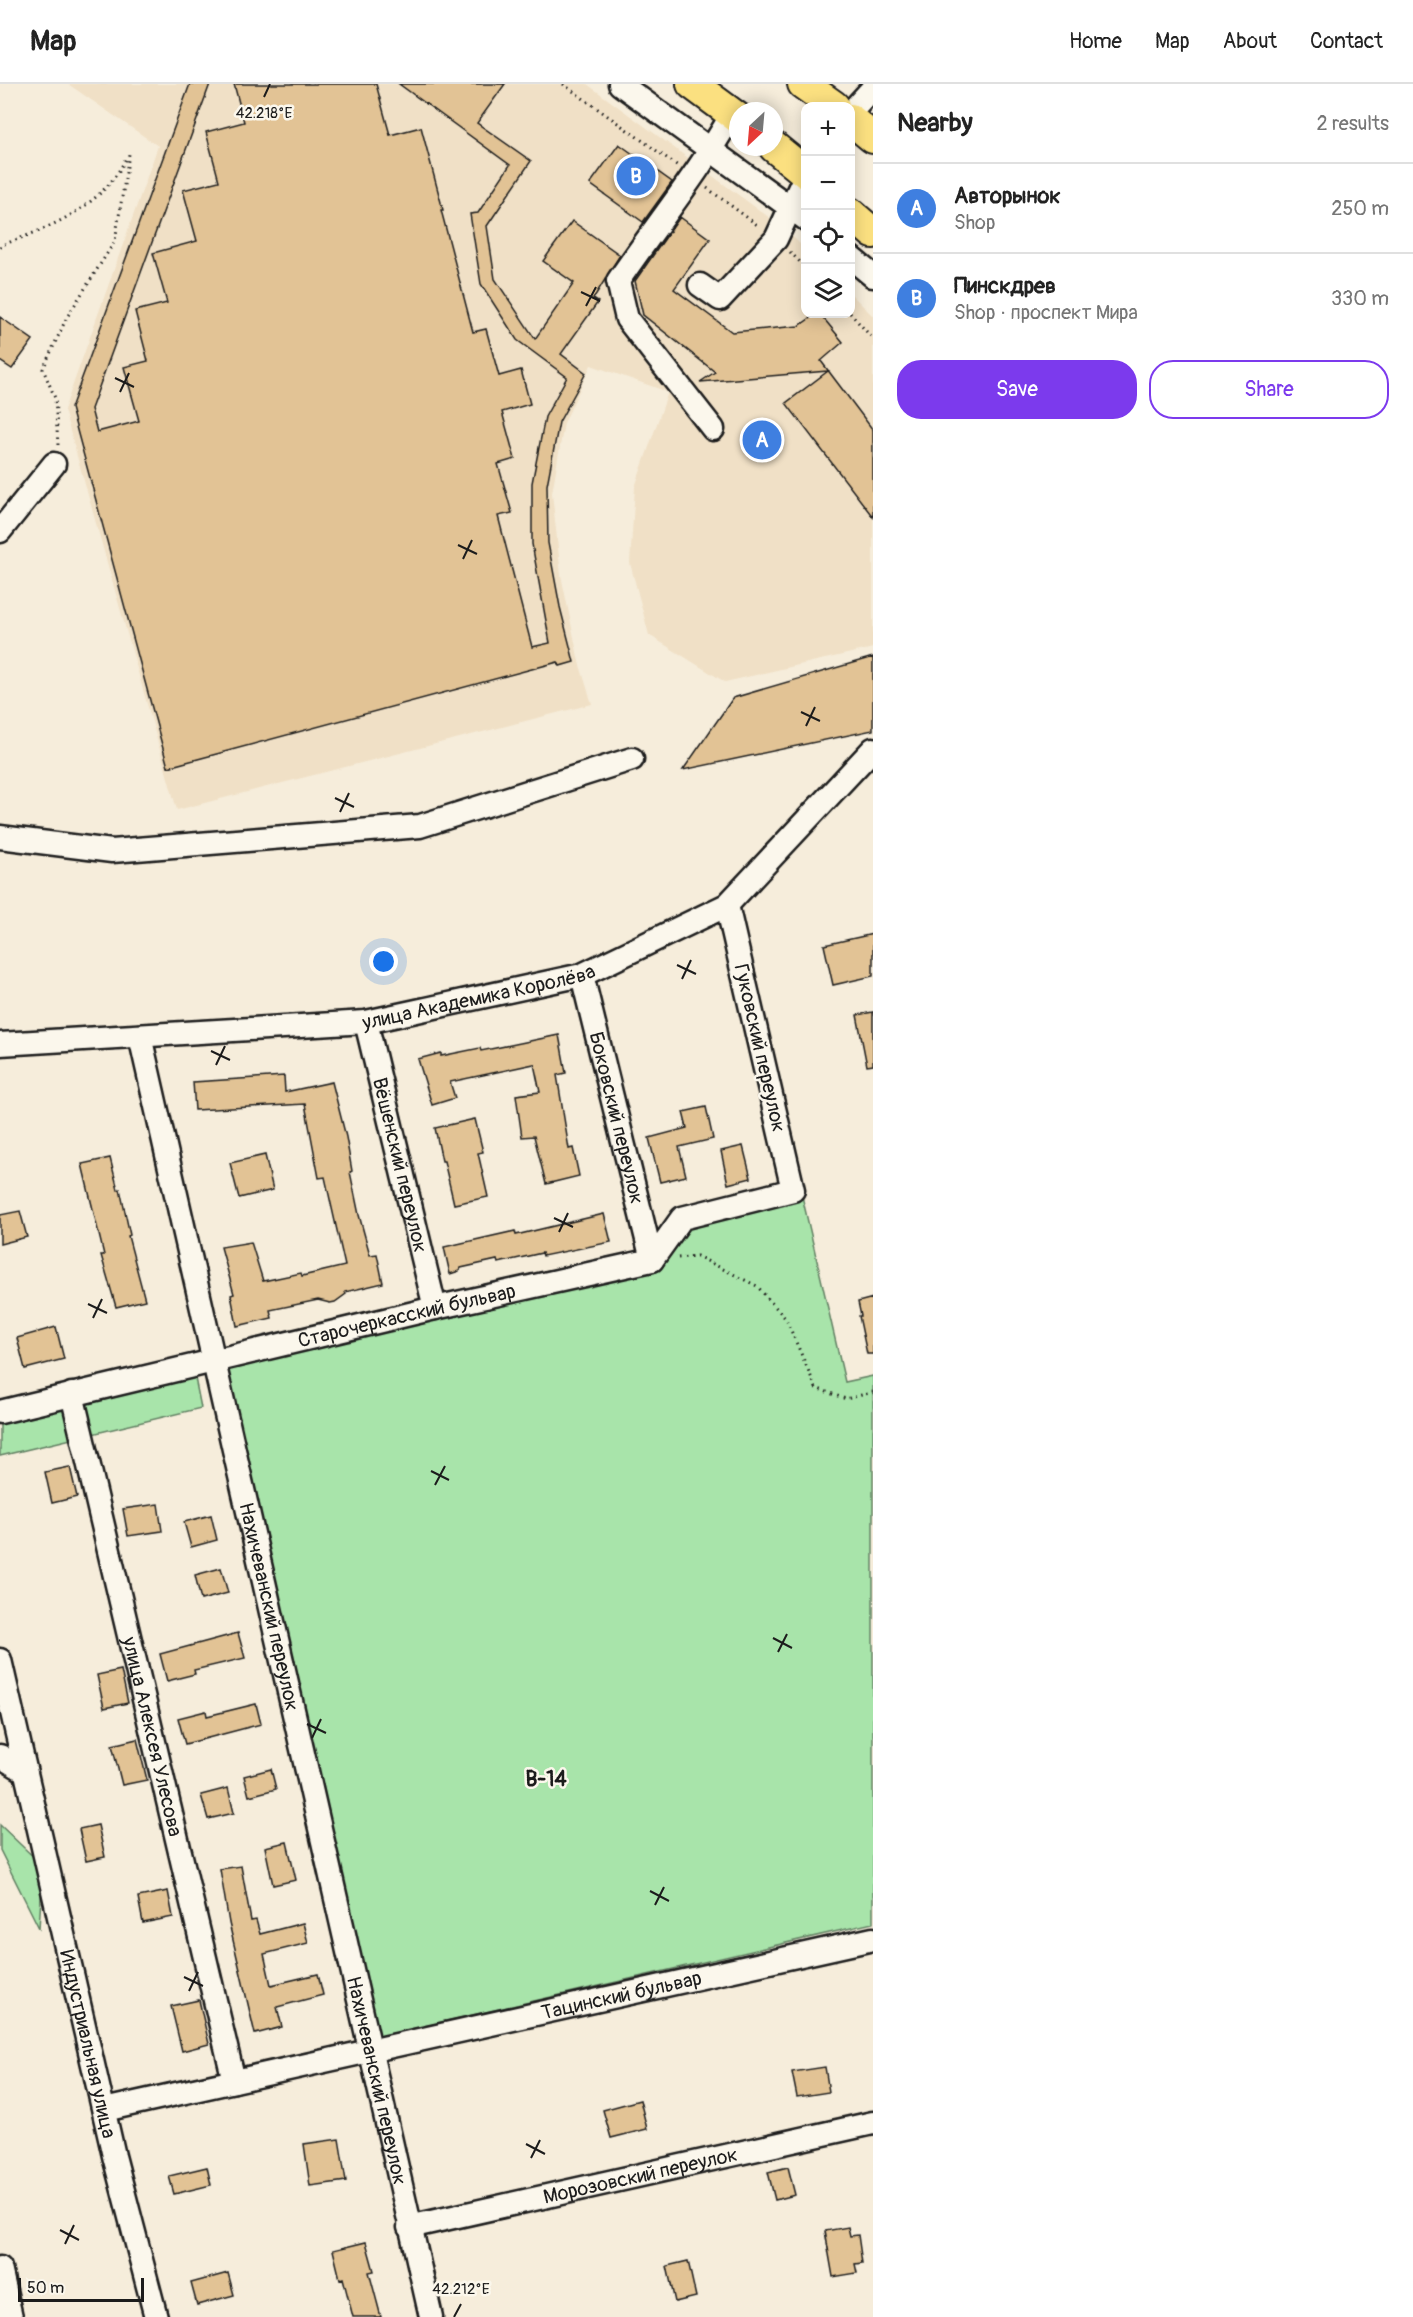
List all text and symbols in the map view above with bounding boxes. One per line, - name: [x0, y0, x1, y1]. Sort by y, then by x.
- text: Map: [30, 24, 76, 59]
- text: Home: [1069, 28, 1122, 55]
- text: Map: [1155, 28, 1190, 55]
- text: About: [1223, 28, 1277, 55]
- text: Contact: [1310, 28, 1383, 55]
- north arrow: [729, 102, 783, 156]
- map controls: [801, 102, 855, 318]
- button: +: [801, 102, 855, 156]
- text: 42.218°E: [236, 104, 292, 123]
- text: Nearby: [897, 107, 973, 139]
- text: 2 results: [1317, 111, 1389, 136]
- pin: B: [616, 154, 656, 199]
- button: −: [801, 156, 855, 210]
- text: Авторынок: [954, 182, 1061, 210]
- text: A: [910, 196, 923, 221]
- text: 250 m: [1331, 196, 1389, 221]
- button: locate: [801, 210, 855, 264]
- text: Shop: [954, 210, 995, 235]
- button: layers: [801, 264, 855, 318]
- text: Пинскдрев: [954, 272, 1056, 300]
- text: B: [911, 286, 922, 311]
- text: 330 m: [1331, 286, 1389, 311]
- text: Shop · проспект Мира: [954, 300, 1138, 325]
- button: Save: [897, 360, 1137, 419]
- button: Share: [1149, 360, 1389, 419]
- pin: A: [742, 418, 782, 462]
- your location: [369, 947, 398, 976]
- street label: улица Академика Королёва: [359, 958, 599, 1035]
- street label: Гуковский переулок: [728, 961, 792, 1135]
- street label: Боковский переулок: [584, 1029, 650, 1206]
- street label: Вёшенский переулок: [367, 1075, 434, 1255]
- street label: Старочеркасский бульвар: [295, 1278, 518, 1353]
- street label: Нахичеванский переулок: [234, 1500, 305, 1713]
- street label: улица Алексея Улесова: [117, 1633, 188, 1839]
- district label: В-14: [525, 1766, 567, 1793]
- street label: Индустриальная улица: [54, 1947, 122, 2141]
- street label: Тацинский бульвар: [539, 1965, 704, 2025]
- street label: Нахичеванский переулок: [341, 1974, 413, 2187]
- street label: Морозовский переулок: [541, 2141, 740, 2209]
- scale bar: [18, 2275, 144, 2302]
- text: 50 m: [27, 2278, 64, 2298]
- text: 42.212°E: [432, 2280, 490, 2299]

